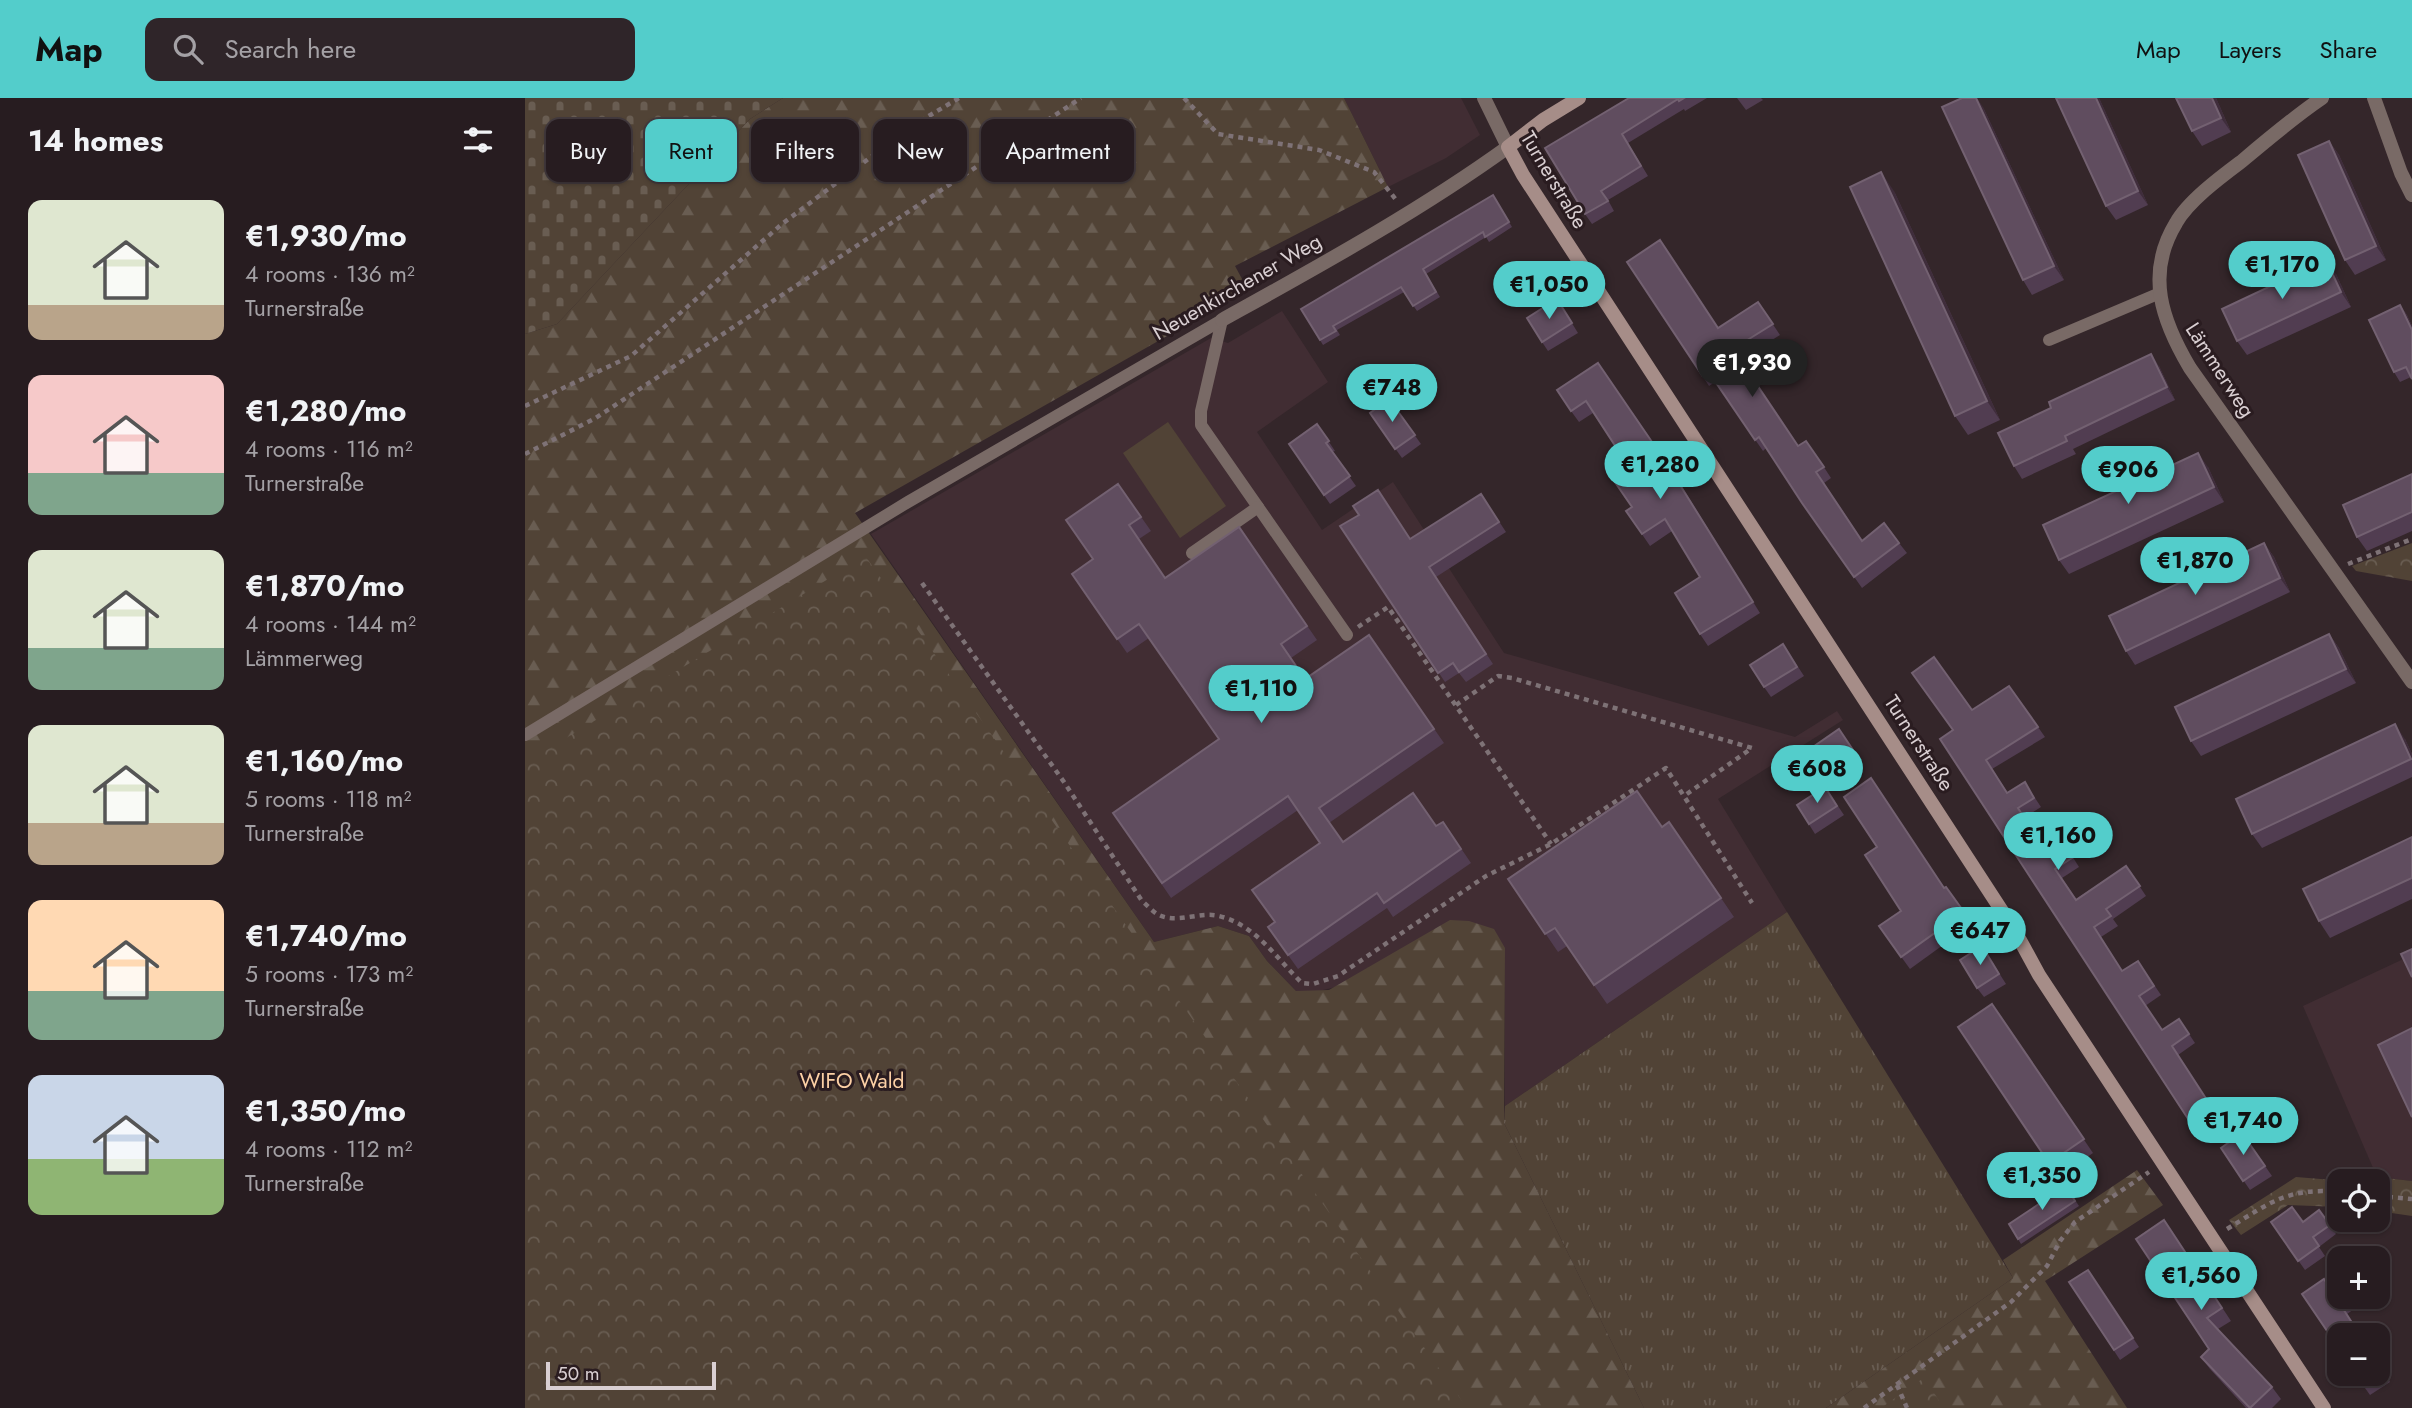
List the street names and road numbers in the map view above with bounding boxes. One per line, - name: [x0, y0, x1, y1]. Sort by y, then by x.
- street label: Turnerstraße: [1513, 126, 1595, 235]
- street label: Neuenkirchener Weg: [1147, 226, 1327, 348]
- street label: Lämmerweg: [2178, 317, 2262, 423]
- street label: Turnerstraße: [1877, 689, 1961, 797]

